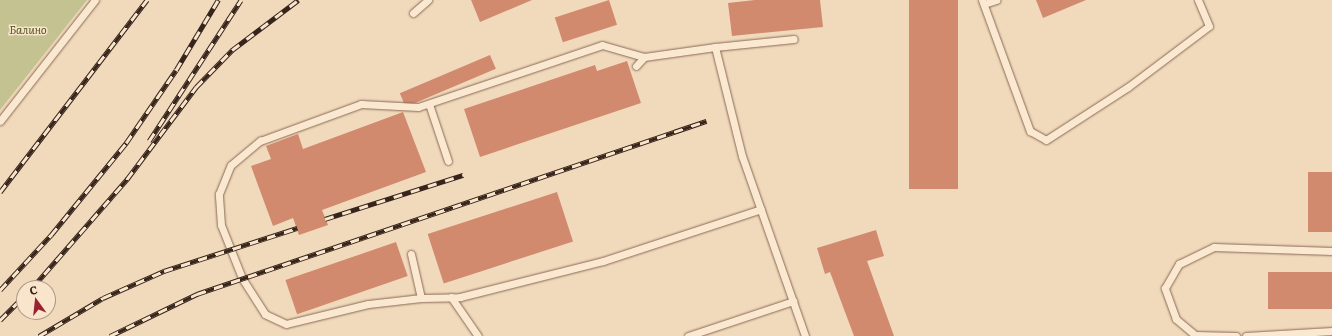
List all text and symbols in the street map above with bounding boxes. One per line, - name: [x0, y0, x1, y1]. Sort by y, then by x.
- park label: Балино: [9, 22, 47, 36]
- north arrow: [16, 280, 56, 320]
- text: С: [27, 281, 39, 298]

